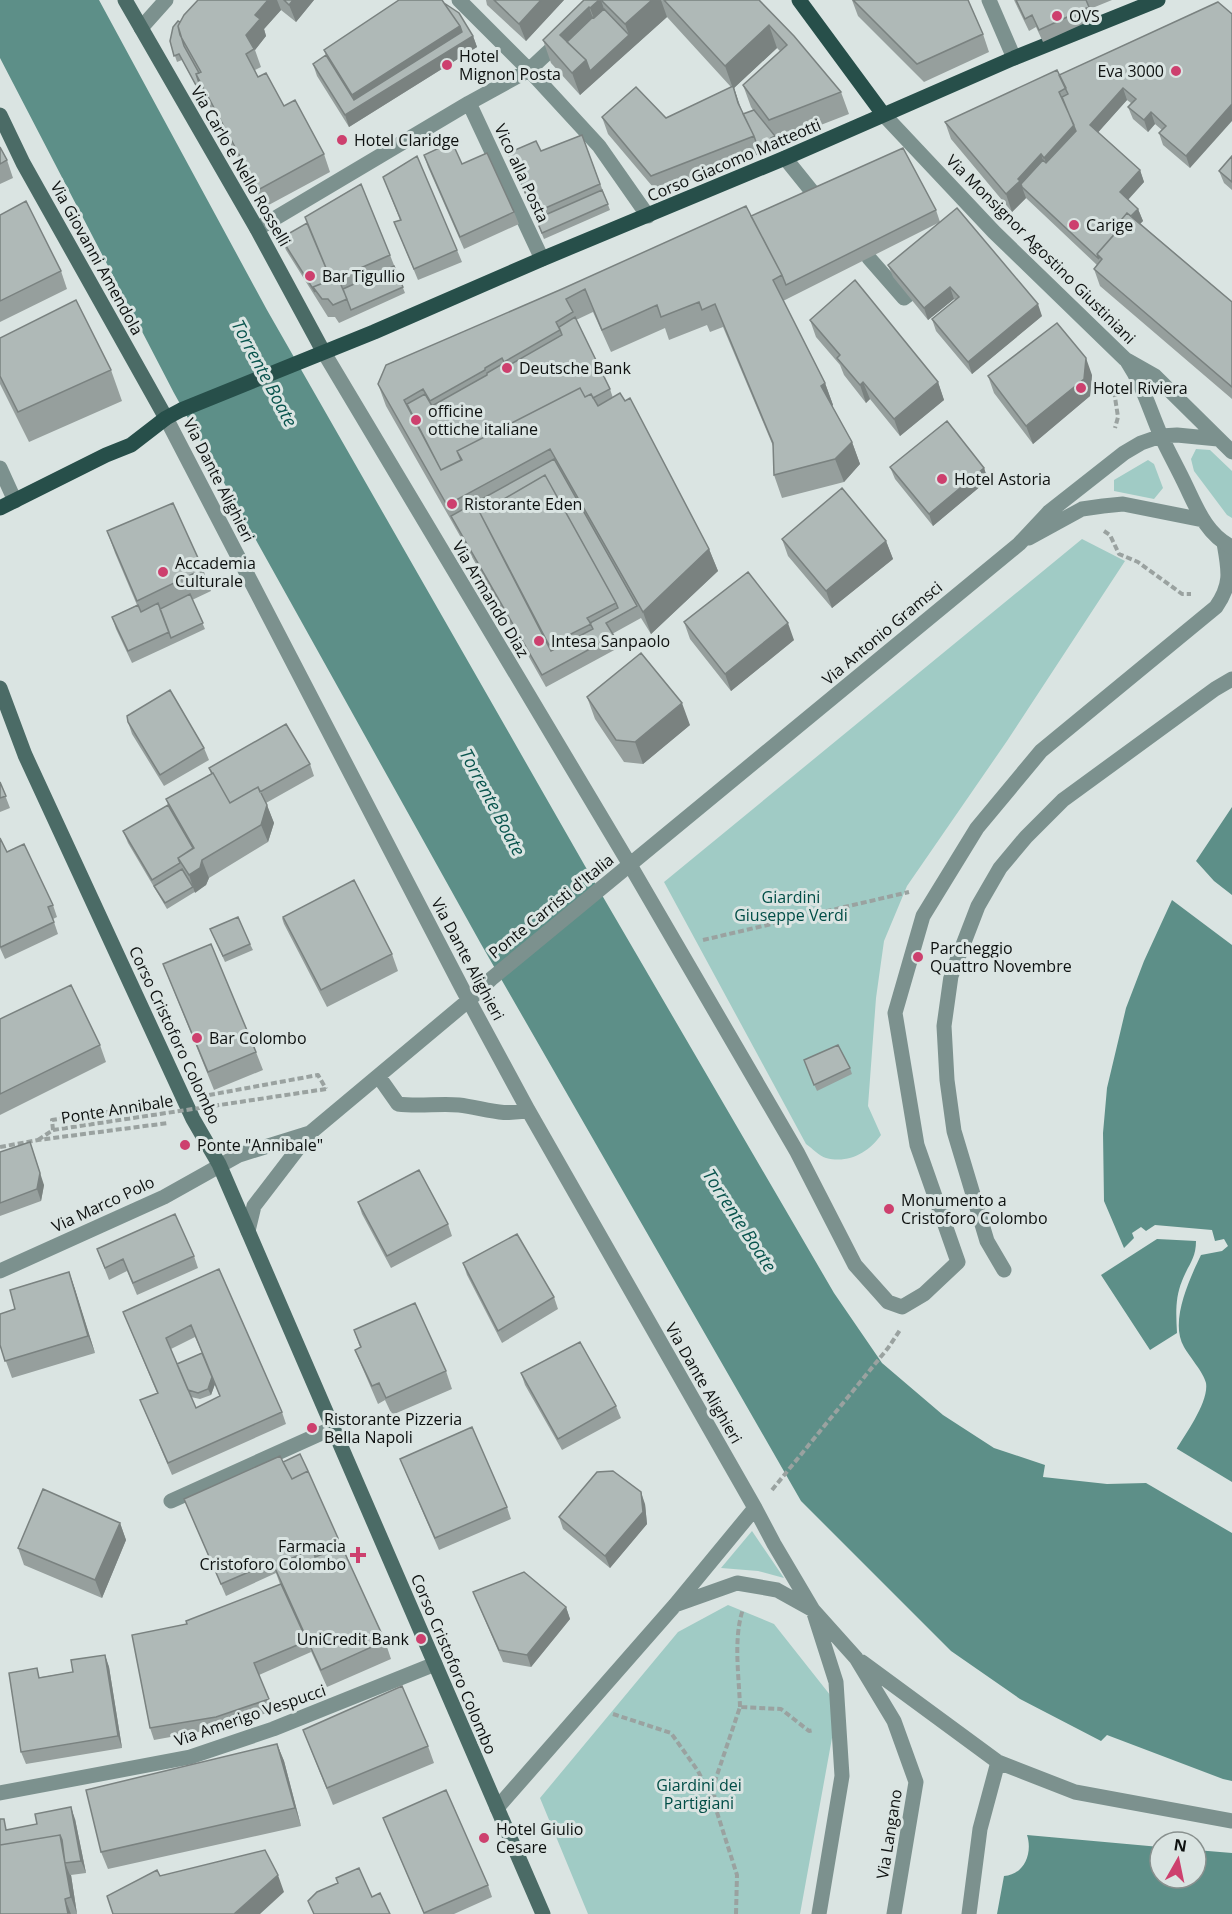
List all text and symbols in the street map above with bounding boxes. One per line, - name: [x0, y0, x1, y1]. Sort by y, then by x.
- place label: OVS: [1069, 5, 1100, 27]
- marker: OVS: [1050, 9, 1064, 23]
- place label: Hotel Mignon Posta: [459, 45, 561, 85]
- marker: Hotel Mignon Posta: [440, 58, 454, 72]
- place label: Eva 3000: [1097, 60, 1164, 82]
- marker: Eva 3000: [1169, 64, 1183, 78]
- street label: Via Carlo e Nello Rosselli: [186, 82, 296, 250]
- street label: Corso Giacomo Matteotti: [644, 113, 824, 207]
- street label: Vico alla Posta: [490, 120, 554, 226]
- place label: Hotel Claridge: [354, 129, 459, 151]
- marker: Hotel Claridge: [335, 133, 349, 147]
- street label: Via Monsignor Agostino Giustiniani: [941, 149, 1141, 349]
- street label: Via Giovanni Amendola: [46, 177, 148, 339]
- place label: Carige: [1086, 214, 1133, 236]
- marker: Carige: [1067, 218, 1081, 232]
- place label: Bar Tigullio: [322, 265, 405, 287]
- marker: Bar Tigullio: [303, 269, 317, 283]
- water label: Torrente Boate: [227, 315, 303, 431]
- place label: Deutsche Bank: [519, 357, 631, 379]
- marker: Deutsche Bank: [500, 361, 514, 375]
- place label: Hotel Riviera: [1093, 377, 1188, 399]
- marker: Hotel Riviera: [1074, 381, 1088, 395]
- place label: officine ottiche italiane: [428, 400, 538, 440]
- marker: officine ottiche italiane: [409, 413, 423, 427]
- street label: Via Dante Alighieri: [178, 414, 260, 546]
- place label: Hotel Astoria: [954, 468, 1051, 490]
- marker: Hotel Astoria: [935, 472, 949, 486]
- place label: Ristorante Eden: [464, 493, 582, 515]
- marker: Ristorante Eden: [445, 497, 459, 511]
- street label: Via Armando Diaz: [447, 537, 535, 661]
- place label: Accademia Culturale: [175, 552, 256, 592]
- marker: Accademia Culturale: [156, 565, 170, 579]
- street label: Via Antonio Gramsci: [817, 576, 947, 690]
- place label: Intesa Sanpaolo: [551, 630, 670, 652]
- marker: Intesa Sanpaolo: [532, 634, 546, 648]
- water label: Torrente Boate: [455, 744, 531, 860]
- street label: Ponte Carristi d'Italia: [484, 849, 618, 963]
- park label: Giardini Giuseppe Verdi: [734, 886, 848, 926]
- street label: Via Dante Alighieri: [426, 894, 510, 1024]
- place label: Parcheggio Quattro Novembre: [930, 937, 1072, 977]
- street label: Corso Cristoforo Colombo: [124, 942, 226, 1128]
- marker: Parcheggio Quattro Novembre: [911, 950, 925, 964]
- place label: Bar Colombo: [209, 1027, 307, 1049]
- marker: Bar Colombo: [190, 1031, 204, 1045]
- street label: Ponte Annibale: [59, 1089, 175, 1129]
- place label: Ponte "Annibale": [197, 1134, 323, 1156]
- marker: Ponte "Annibale": [178, 1138, 192, 1152]
- water label: Torrente Boate: [698, 1164, 782, 1276]
- street label: Via Marco Polo: [48, 1171, 158, 1237]
- place label: Monumento a Cristoforo Colombo: [901, 1189, 1048, 1229]
- marker: Monumento a Cristoforo Colombo: [882, 1202, 896, 1216]
- street label: Via Dante Alighieri: [660, 1319, 748, 1447]
- place label: Ristorante Pizzeria Bella Napoli: [324, 1408, 462, 1448]
- marker: Ristorante Pizzeria Bella Napoli: [305, 1421, 319, 1435]
- place label: Farmacia Cristoforo Colombo: [199, 1535, 346, 1575]
- marker: Farmacia Cristoforo Colombo: [351, 1548, 365, 1562]
- street label: Corso Cristoforo Colombo: [406, 1570, 502, 1758]
- place label: UniCredit Bank: [297, 1628, 410, 1650]
- marker: UniCredit Bank: [414, 1632, 428, 1646]
- street label: Via Amerigo Vespucci: [171, 1679, 329, 1751]
- park label: Giardini dei Partigiani: [656, 1774, 742, 1814]
- street label: Via Langano: [871, 1787, 907, 1881]
- place label: Hotel Giulio Cesare: [496, 1818, 584, 1858]
- north arrow: [1148, 1830, 1208, 1890]
- marker: Hotel Giulio Cesare: [477, 1831, 491, 1845]
- text: N: [1172, 1833, 1188, 1857]

